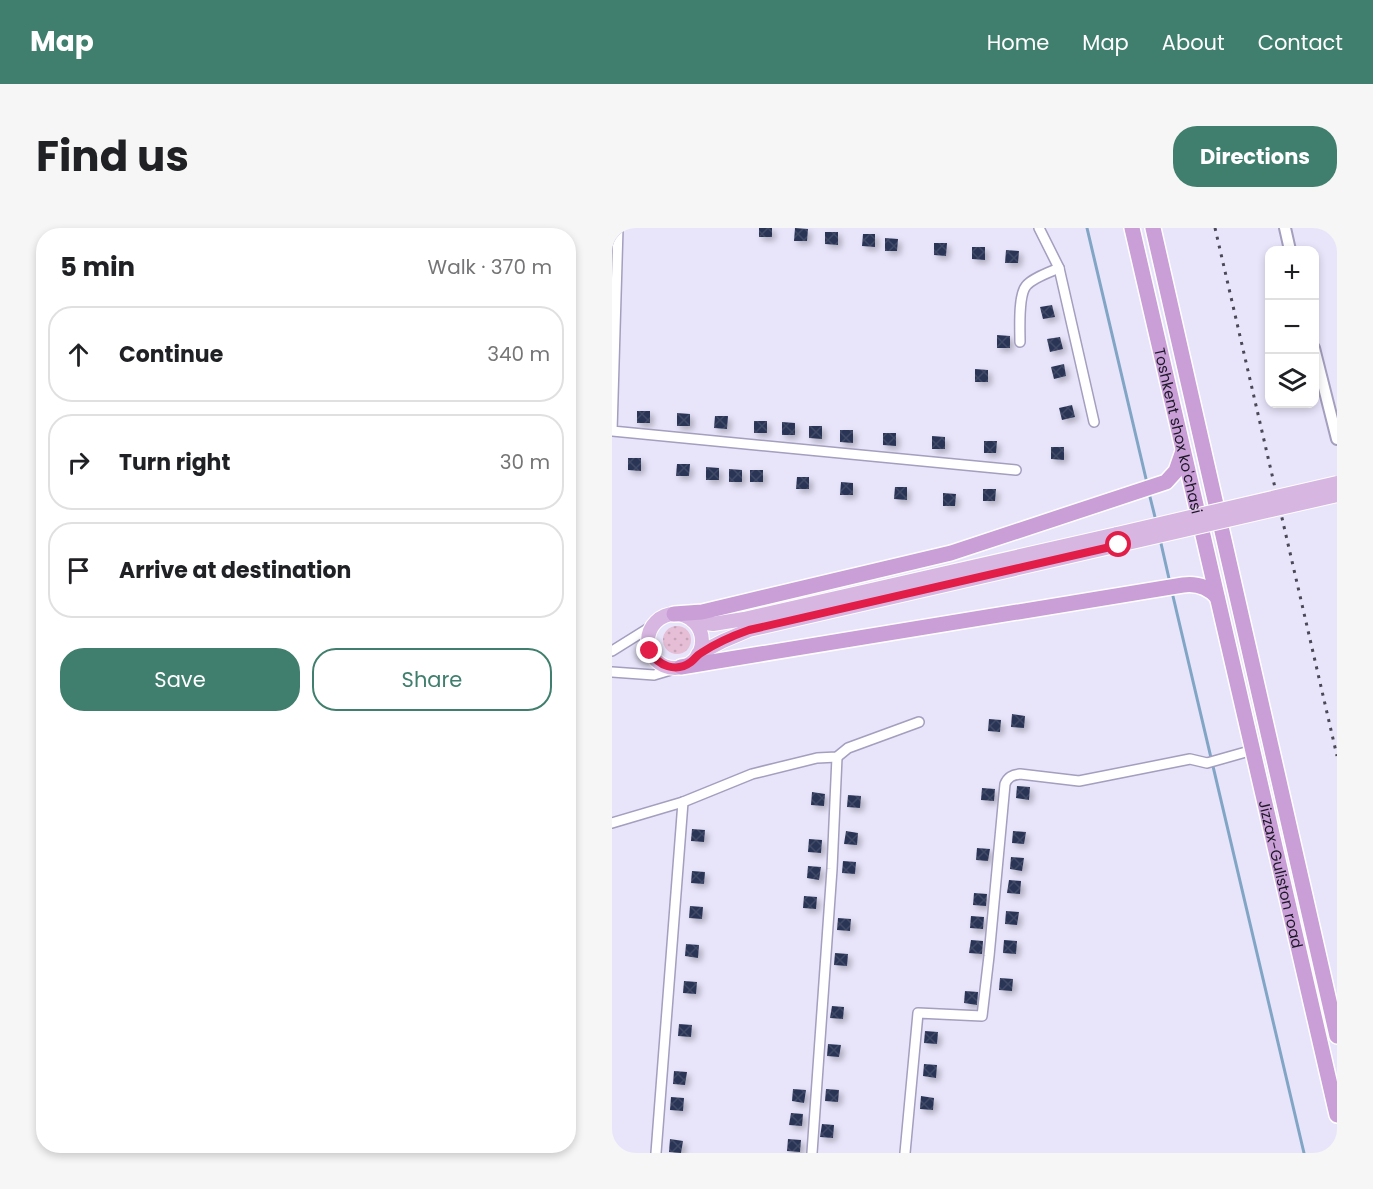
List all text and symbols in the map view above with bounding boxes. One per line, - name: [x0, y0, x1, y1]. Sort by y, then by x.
- text: Map: [30, 22, 94, 61]
- text: Home: [987, 28, 1049, 57]
- text: Map: [1082, 28, 1129, 57]
- text: About: [1162, 28, 1225, 57]
- text: Contact: [1258, 28, 1343, 57]
- button: Directions: [1173, 126, 1337, 187]
- text: Find us: [36, 127, 189, 186]
- map controls: [1265, 246, 1319, 408]
- button: +: [1265, 246, 1319, 300]
- text: 5 min: [60, 249, 135, 285]
- text: Walk · 370 m: [428, 253, 552, 281]
- button: −: [1265, 300, 1319, 354]
- icon: ahead: [62, 338, 95, 371]
- text: Continue: [119, 339, 223, 370]
- text: 340 m: [487, 340, 550, 368]
- street label: Toshkent shox ko'chasi: [1149, 346, 1208, 516]
- button: layers: [1265, 354, 1319, 408]
- icon: right: [62, 446, 95, 479]
- text: Turn right: [119, 447, 230, 478]
- text: 30 m: [500, 448, 550, 476]
- route start: [1105, 531, 1131, 557]
- icon: arrive: [62, 554, 95, 587]
- text: Arrive at destination: [119, 555, 351, 586]
- route end: [636, 637, 662, 663]
- button: Save: [60, 648, 300, 711]
- button: Share: [312, 648, 552, 711]
- street label: Jizzax-Guliston road: [1254, 798, 1309, 950]

